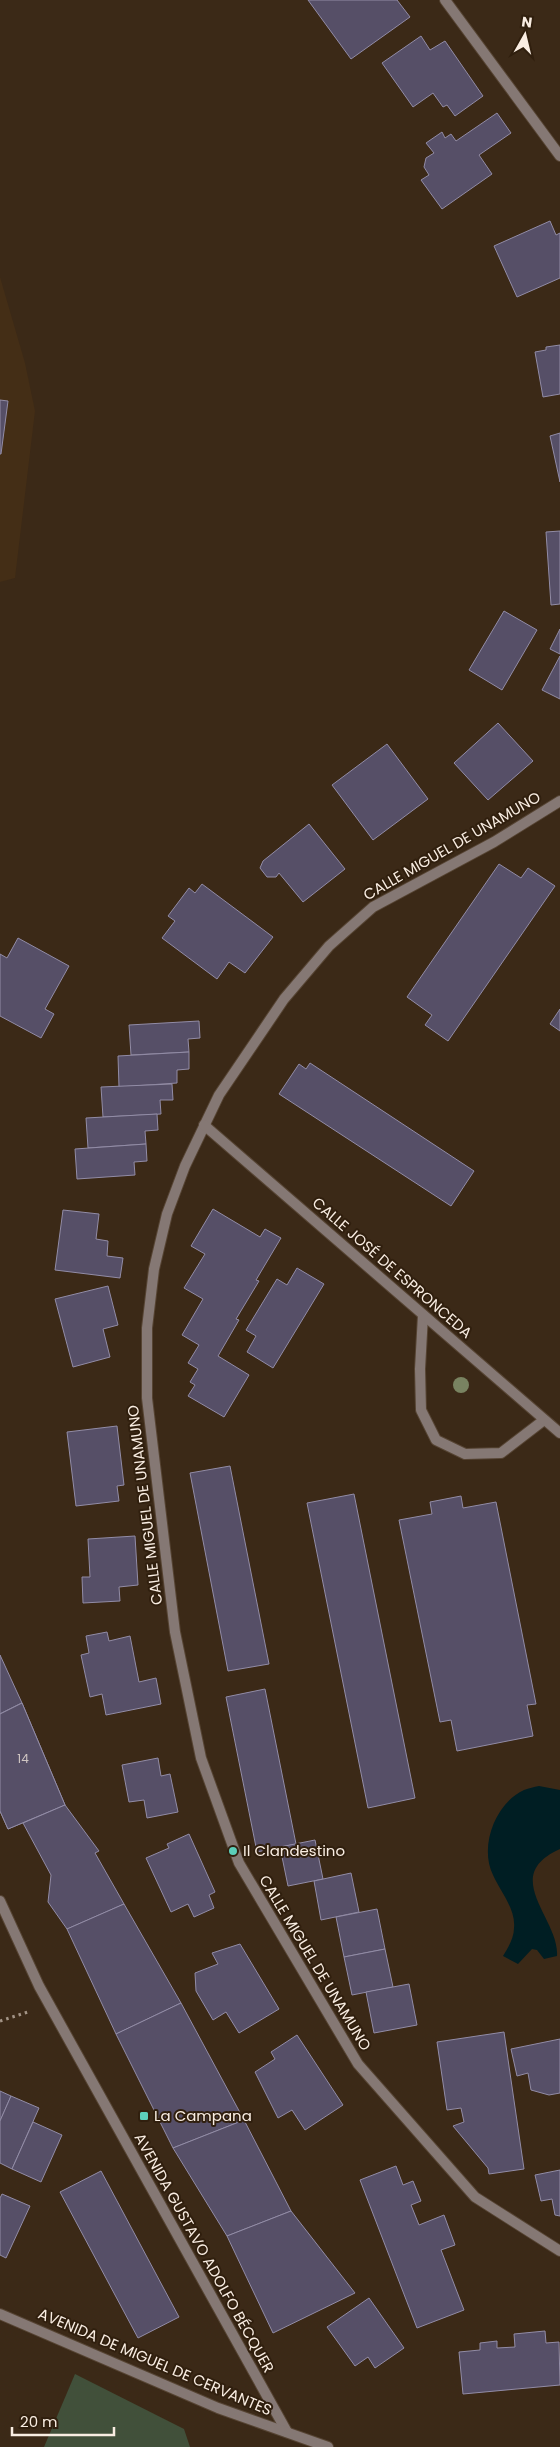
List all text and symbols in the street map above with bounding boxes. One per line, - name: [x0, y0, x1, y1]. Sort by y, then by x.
- north arrow: [500, 10, 550, 60]
- text: N: [520, 11, 533, 33]
- street label: CALLE MIGUEL DE UNAMUNO: [359, 786, 544, 905]
- street label: CALLE JOSÉ DE ESPRONCEDA: [308, 1192, 477, 1343]
- street label: CALLE MIGUEL DE UNAMUNO: [122, 1404, 167, 1606]
- house number: 14: [17, 1750, 29, 1767]
- place label: Il Clandestino: [243, 1840, 345, 1861]
- marker: Il Clandestino: [227, 1845, 239, 1857]
- street label: CALLE MIGUEL DE UNAMUNO: [255, 1871, 376, 2055]
- place label: La Campana: [154, 2105, 252, 2126]
- marker: La Campana: [138, 2110, 150, 2122]
- street label: AVENIDA GUSTAVO ADOLFO BÉCQUER: [130, 2129, 279, 2376]
- street label: AVENIDA DE MIGUEL DE CERVANTES: [35, 2303, 275, 2420]
- scale bar: [12, 2404, 115, 2436]
- text: 20 m: [20, 2411, 58, 2432]

